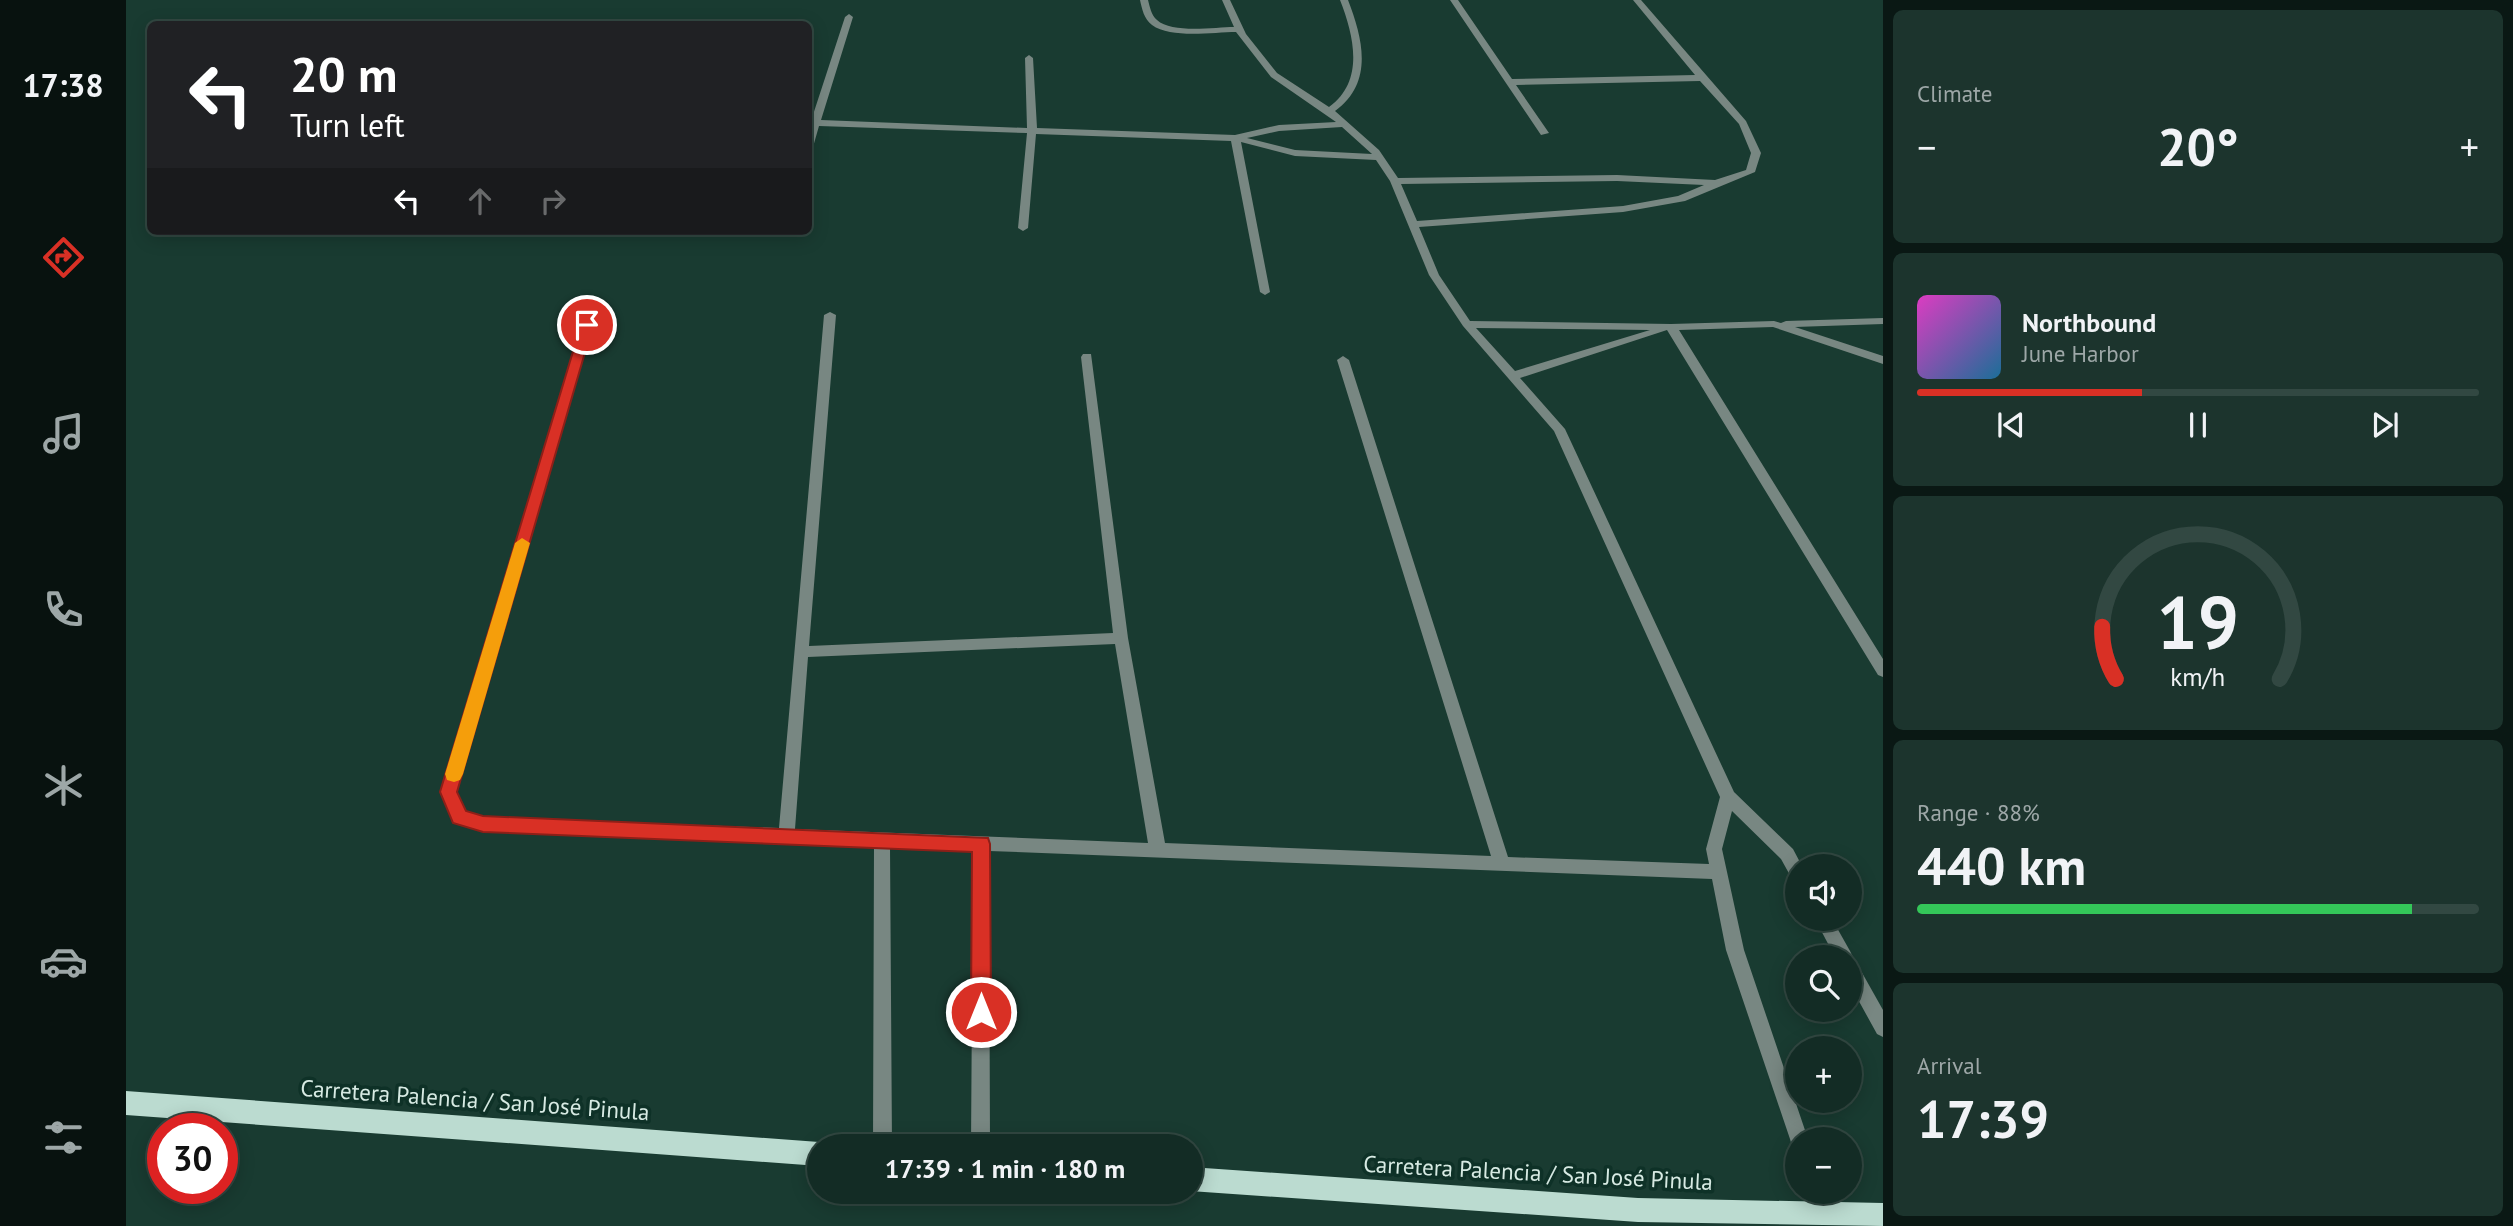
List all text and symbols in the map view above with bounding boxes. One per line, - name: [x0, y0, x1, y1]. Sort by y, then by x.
- text: 20 m: [290, 42, 397, 106]
- icon: left: [175, 49, 266, 140]
- text: 17:38: [22, 64, 104, 106]
- text: Climate: [1917, 79, 1992, 108]
- text: Turn left: [290, 104, 405, 146]
- text: 20°: [2157, 113, 2239, 180]
- text: −: [1917, 122, 1936, 171]
- text: +: [2460, 122, 2479, 171]
- icon: left: [388, 182, 426, 220]
- icon: ahead: [461, 182, 499, 220]
- icon: right: [534, 182, 572, 220]
- icon: directions: [39, 233, 88, 282]
- pin: [557, 295, 617, 355]
- icon: arrive: [568, 306, 606, 344]
- text: Northbound: [2022, 306, 2156, 339]
- text: June Harbor: [2022, 339, 2139, 368]
- icon: previous: [1992, 406, 2030, 444]
- icon: pause: [2179, 406, 2217, 444]
- icon: next: [2366, 406, 2404, 444]
- icon: music: [39, 409, 88, 458]
- text: 19: [2157, 575, 2239, 669]
- icon: phone: [39, 585, 88, 634]
- text: km/h: [2171, 661, 2225, 693]
- icon: climate: [39, 761, 88, 810]
- text: Range · 88%: [1917, 798, 2040, 827]
- text: 440 km: [1917, 832, 2086, 899]
- map controls: [1785, 854, 1862, 1204]
- button: sound: [1785, 854, 1862, 931]
- icon: car: [39, 937, 88, 986]
- button: search: [1785, 945, 1862, 1022]
- position arrow: [944, 975, 1018, 1049]
- button: +: [1785, 1036, 1862, 1113]
- text: Arrival: [1917, 1051, 1981, 1080]
- street label: Carretera Palencia / San José Pinula: [300, 1073, 651, 1126]
- text: 17:39: [1917, 1085, 2049, 1152]
- icon: filters: [39, 1113, 88, 1162]
- speed limit sign: 30: [147, 1113, 238, 1204]
- button: −: [1785, 1127, 1862, 1204]
- street label: Carretera Palencia / San José Pinula: [1363, 1149, 1713, 1196]
- text: 17:39 · 1 min · 180 m: [885, 1152, 1125, 1185]

